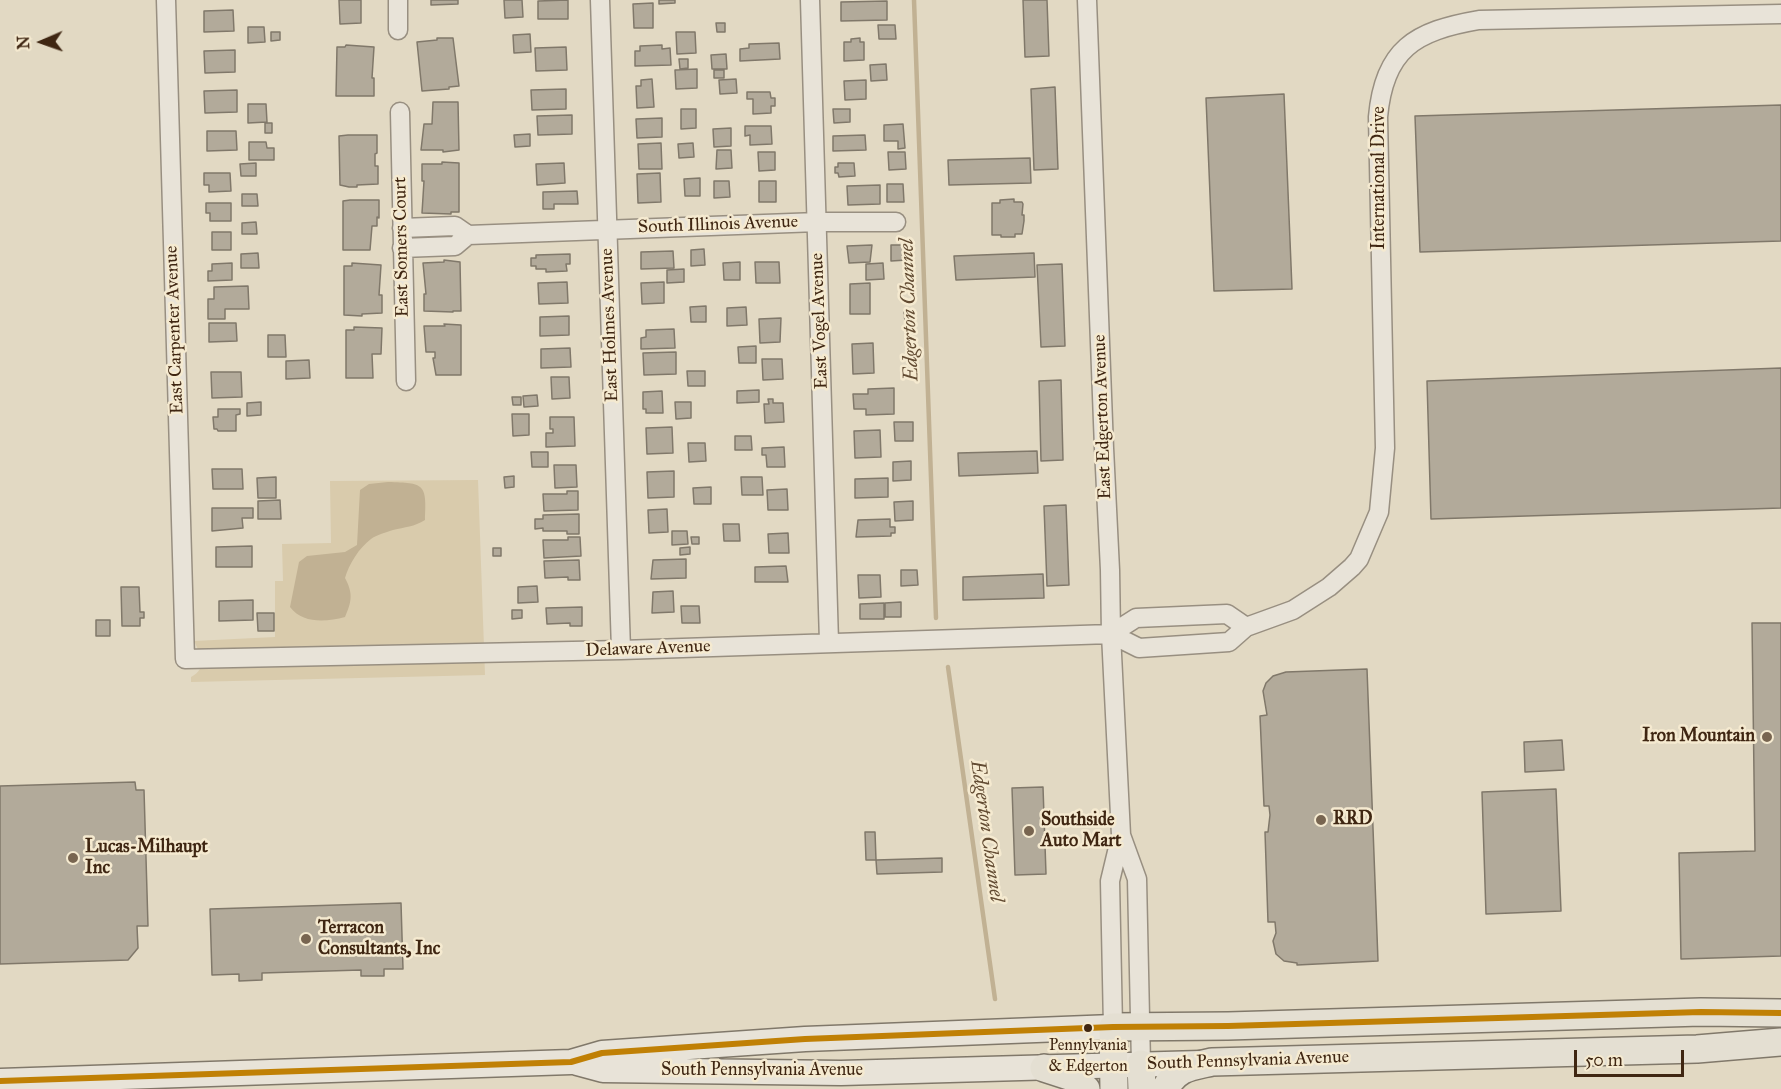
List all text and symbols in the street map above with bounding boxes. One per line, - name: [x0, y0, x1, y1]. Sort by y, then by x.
- north arrow: [12, 12, 72, 72]
- text: N: [14, 36, 33, 50]
- street label: International Drive: [1369, 106, 1391, 250]
- street label: East Somers Court: [390, 176, 414, 318]
- street label: South Illinois Avenue: [638, 211, 798, 239]
- water label: Edgerton Channel: [896, 238, 924, 382]
- street label: East Carpenter Avenue: [161, 245, 189, 415]
- street label: East Holmes Avenue: [597, 248, 623, 402]
- street label: East Vogel Avenue: [807, 252, 833, 390]
- street label: East Edgerton Avenue: [1089, 334, 1117, 500]
- street label: Delaware Avenue: [585, 636, 711, 662]
- place label: Iron Mountain: [1642, 726, 1755, 748]
- marker: Iron Mountain: [1760, 730, 1774, 744]
- water label: Edgerton Channel: [964, 759, 1008, 903]
- place label: RRD: [1333, 809, 1373, 831]
- place label: Southside Auto Mart: [1041, 810, 1121, 852]
- marker: RRD: [1314, 813, 1328, 827]
- marker: Southside Auto Mart: [1022, 824, 1036, 838]
- place label: Lucas-Milhaupt Inc: [85, 837, 208, 880]
- marker: Lucas-Milhaupt Inc: [66, 851, 80, 865]
- place label: Terracon Consultants, Inc: [318, 918, 440, 960]
- marker: Terracon Consultants, Inc: [299, 932, 313, 946]
- marker: Pennylvania & Edgerton: [1082, 1022, 1094, 1034]
- place label: Pennylvania & Edgerton: [1048, 1036, 1128, 1074]
- scale bar: [1577, 1038, 1686, 1076]
- street label: South Pennsylvania Avenue: [1147, 1047, 1349, 1075]
- text: 50 m: [1585, 1049, 1623, 1071]
- street label: South Pennsylvania Avenue: [661, 1060, 863, 1082]

